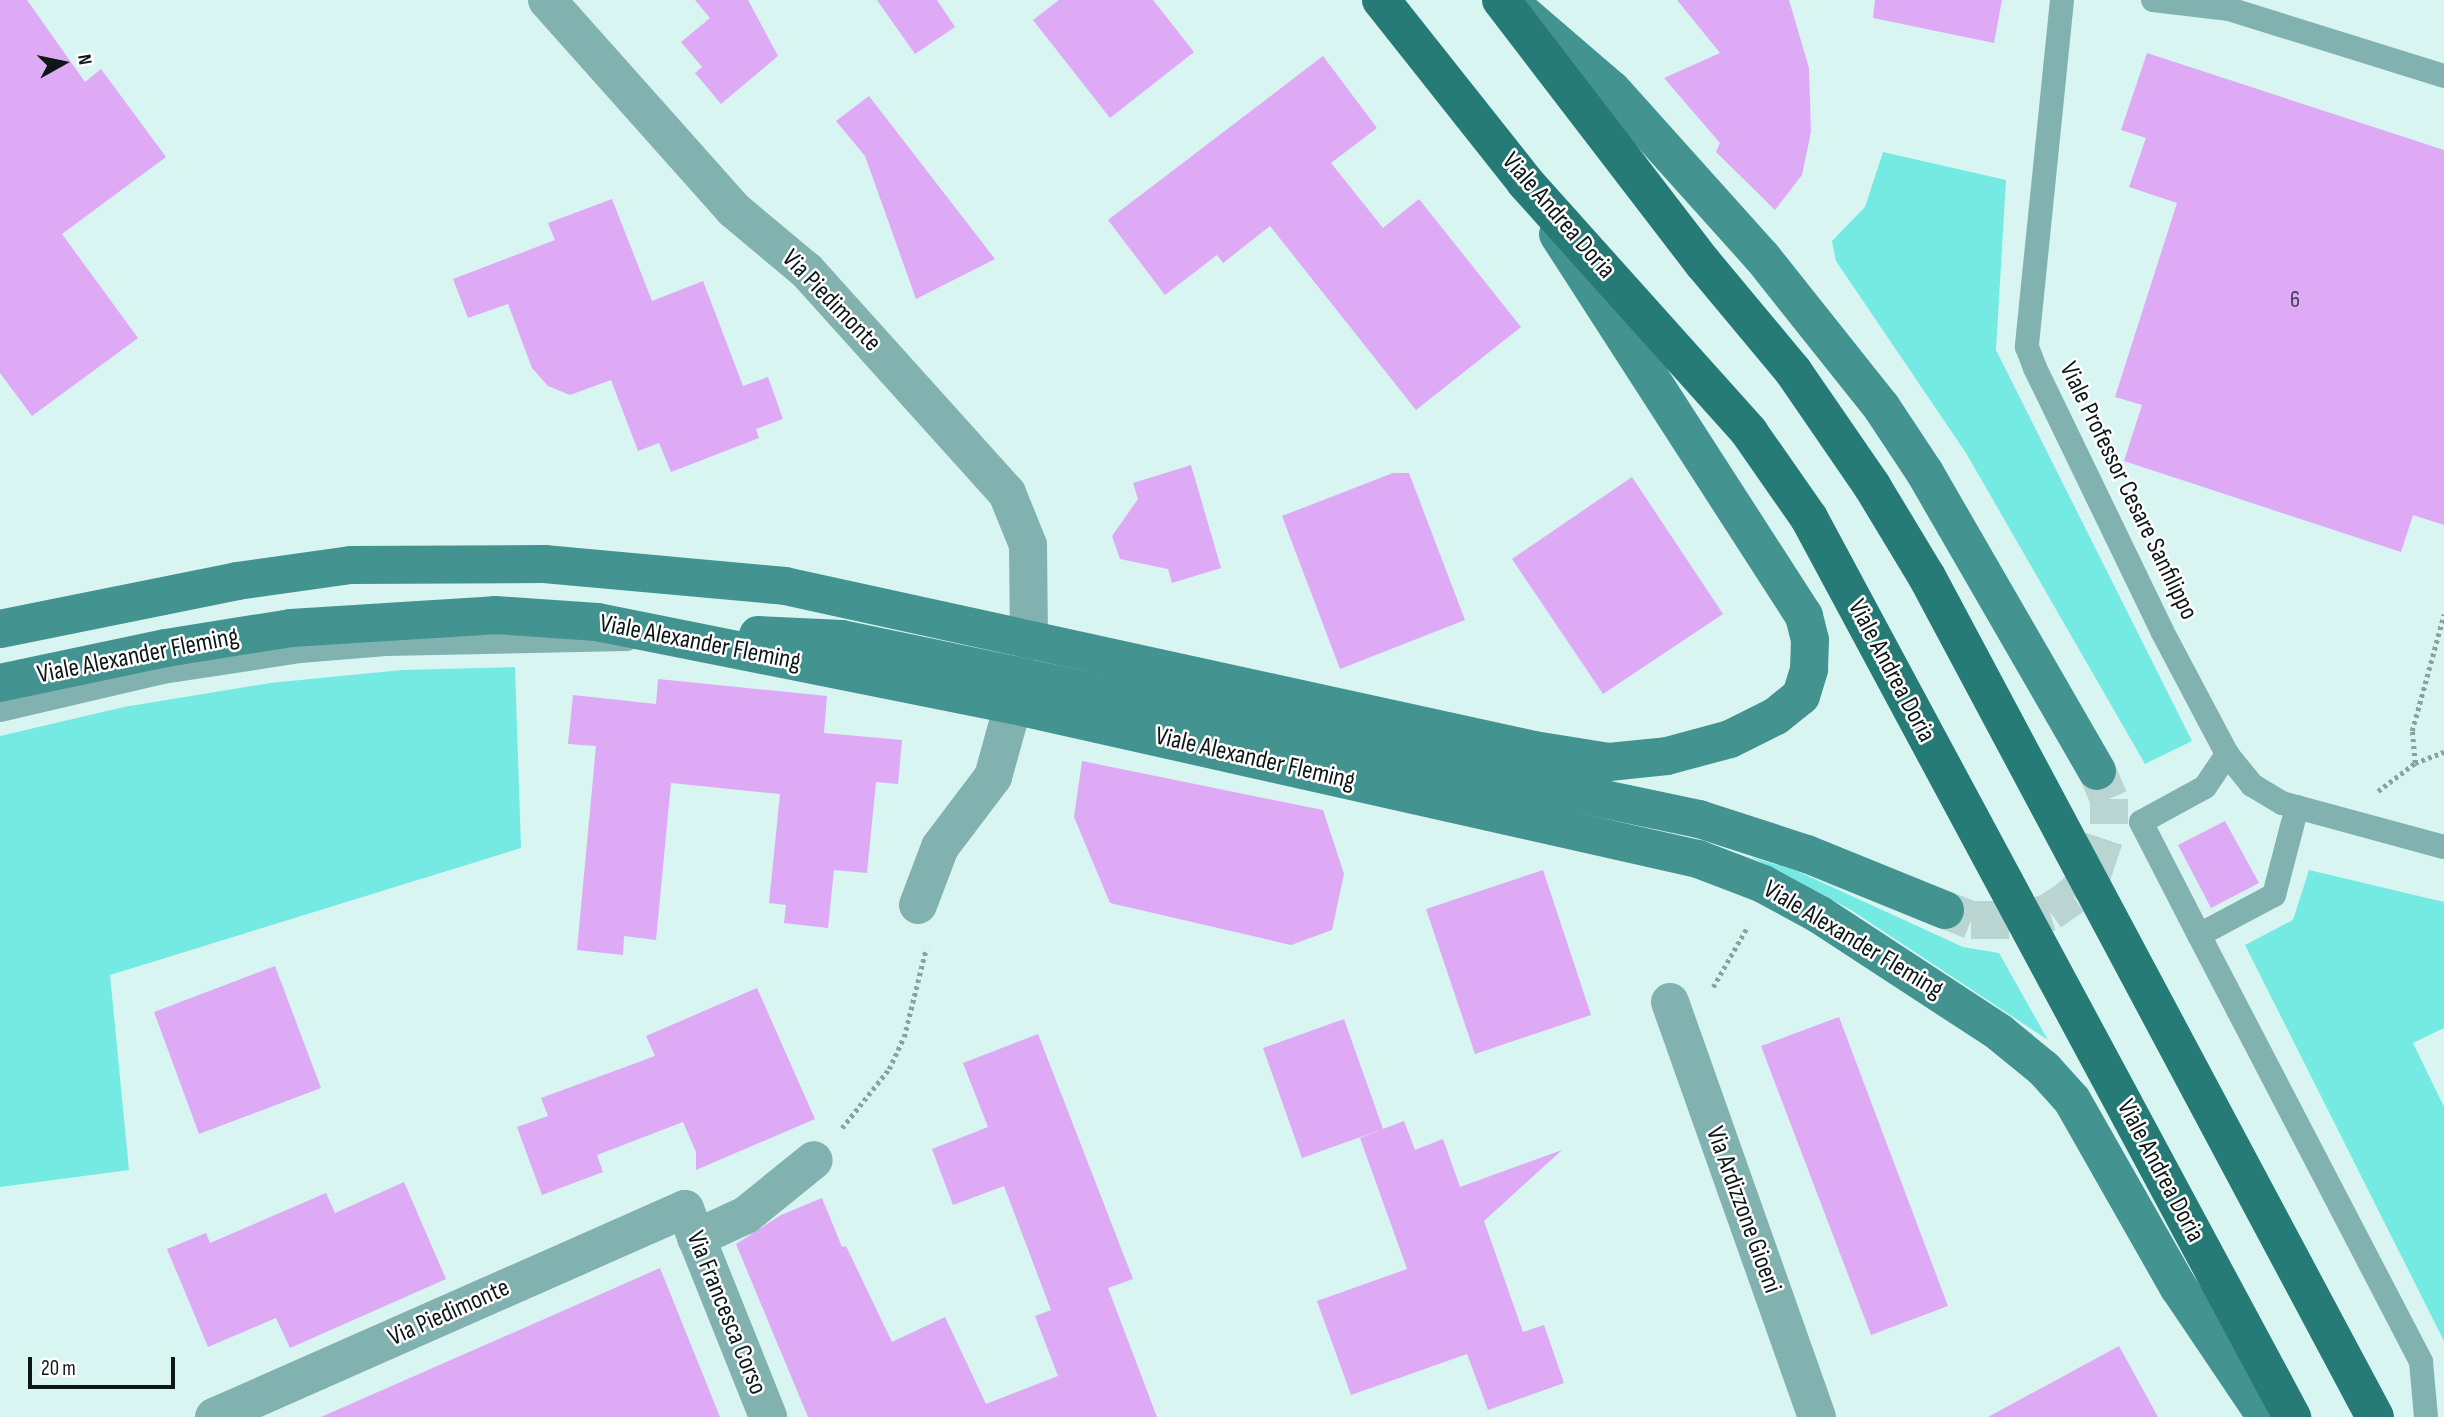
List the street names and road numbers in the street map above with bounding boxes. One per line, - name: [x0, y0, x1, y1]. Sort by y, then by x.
- street label: Viale Andrea Doria: [1495, 146, 1621, 286]
- street label: Via Piedimonte: [775, 244, 887, 358]
- street label: Viale Professor Cesare Sanfilippo: [2052, 357, 2204, 625]
- street label: Viale Andrea Doria: [1840, 594, 1942, 748]
- street label: Viale Alexander Fleming: [597, 608, 803, 678]
- street label: Viale Alexander Fleming: [35, 621, 241, 691]
- street label: Viale Alexander Fleming: [1152, 721, 1358, 797]
- street label: Viale Alexander Fleming: [1757, 874, 1949, 1006]
- street label: Viale Andrea Doria: [2109, 1094, 2211, 1248]
- street label: Via Ardizzone Gioeni: [1698, 1122, 1788, 1298]
- street label: Via Francesca Corso: [679, 1227, 773, 1399]
- street label: Via Piedimonte: [383, 1272, 515, 1354]

